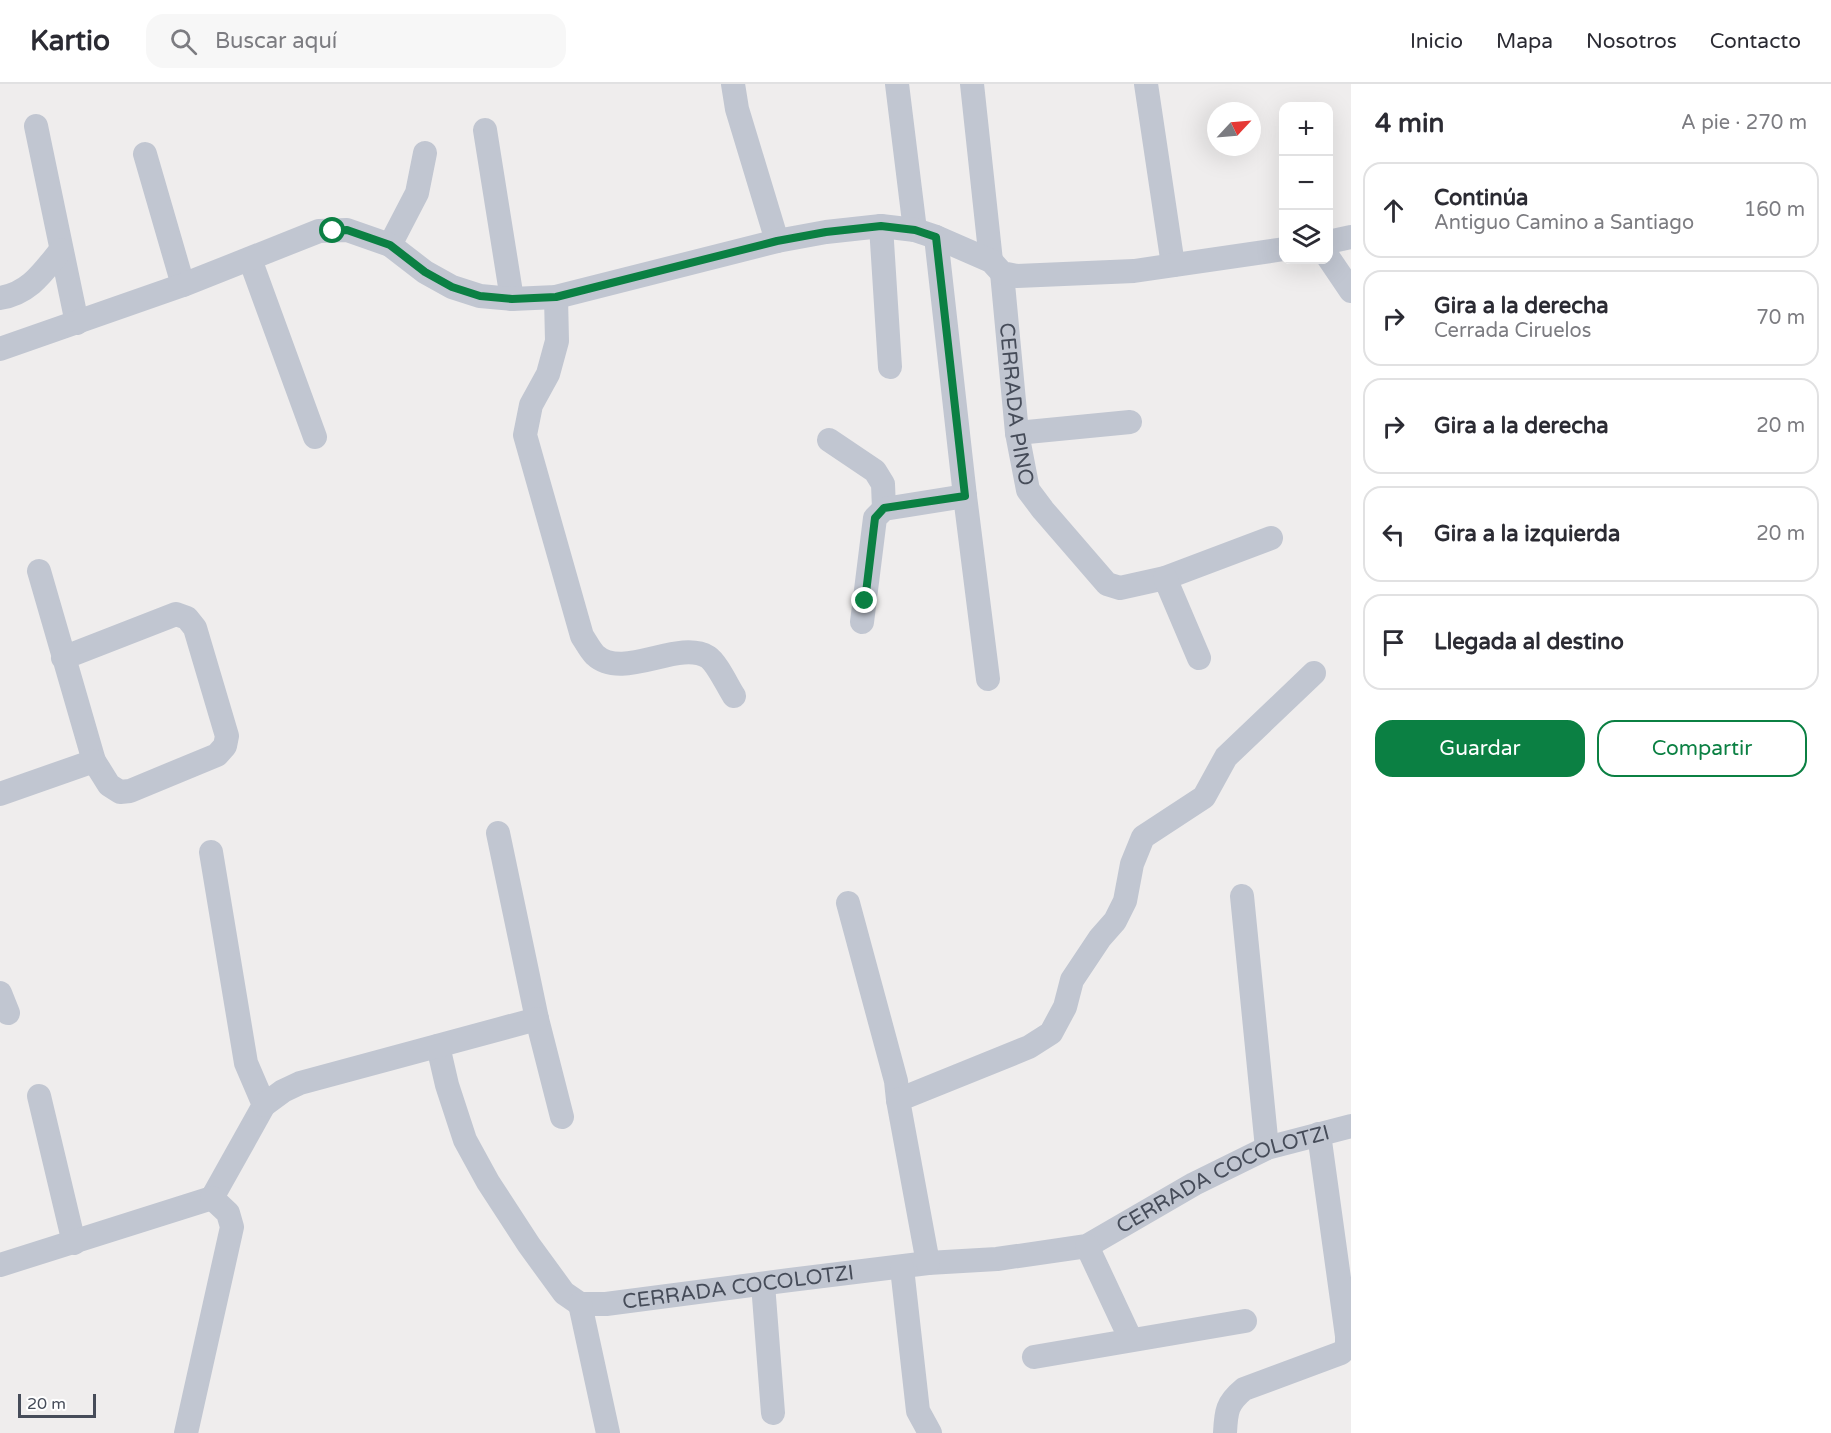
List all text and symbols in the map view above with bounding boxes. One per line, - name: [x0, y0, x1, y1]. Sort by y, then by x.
- search box: [146, 14, 566, 68]
- text: Kartio: [30, 24, 110, 58]
- icon: search: [167, 25, 200, 58]
- text: Buscar aquí: [215, 28, 337, 54]
- text: Inicio: [1410, 29, 1463, 54]
- text: Mapa: [1496, 29, 1553, 54]
- text: Nosotros: [1586, 29, 1677, 54]
- text: Contacto: [1710, 29, 1801, 54]
- north arrow: [1207, 102, 1261, 156]
- map controls: [1279, 102, 1333, 264]
- button: +: [1279, 102, 1333, 156]
- text: 4 min: [1375, 108, 1444, 139]
- text: A pie · 270 m: [1681, 111, 1807, 135]
- button: −: [1279, 156, 1333, 210]
- text: Continúa: [1434, 185, 1528, 211]
- icon: ahead: [1377, 194, 1410, 227]
- text: 160 m: [1744, 198, 1805, 222]
- button: layers: [1279, 210, 1333, 264]
- text: Antiguo Camino a Santiago: [1434, 211, 1694, 235]
- route start: [319, 217, 345, 243]
- text: Gira a la derecha: [1434, 293, 1609, 319]
- icon: right: [1377, 302, 1410, 335]
- text: 70 m: [1756, 306, 1805, 330]
- text: Cerrada Ciruelos: [1434, 319, 1591, 343]
- street label: CERRADA PINO: [994, 322, 1039, 488]
- icon: right: [1377, 410, 1410, 443]
- text: Gira a la derecha: [1434, 413, 1609, 439]
- text: 20 m: [1756, 414, 1805, 438]
- icon: left: [1377, 518, 1410, 551]
- text: Gira a la izquierda: [1434, 521, 1620, 547]
- text: 20 m: [1756, 522, 1805, 546]
- route end: [851, 587, 877, 613]
- icon: arrive: [1377, 626, 1410, 659]
- text: Llegada al destino: [1434, 629, 1624, 655]
- button: Guardar: [1375, 720, 1585, 777]
- button: Compartir: [1597, 720, 1807, 777]
- street label: CERRADA COCOLOTZI: [1112, 1120, 1332, 1239]
- street label: CERRADA COCOLOTZI: [621, 1260, 856, 1315]
- scale bar: [18, 1391, 96, 1418]
- text: 20 m: [27, 1394, 66, 1414]

